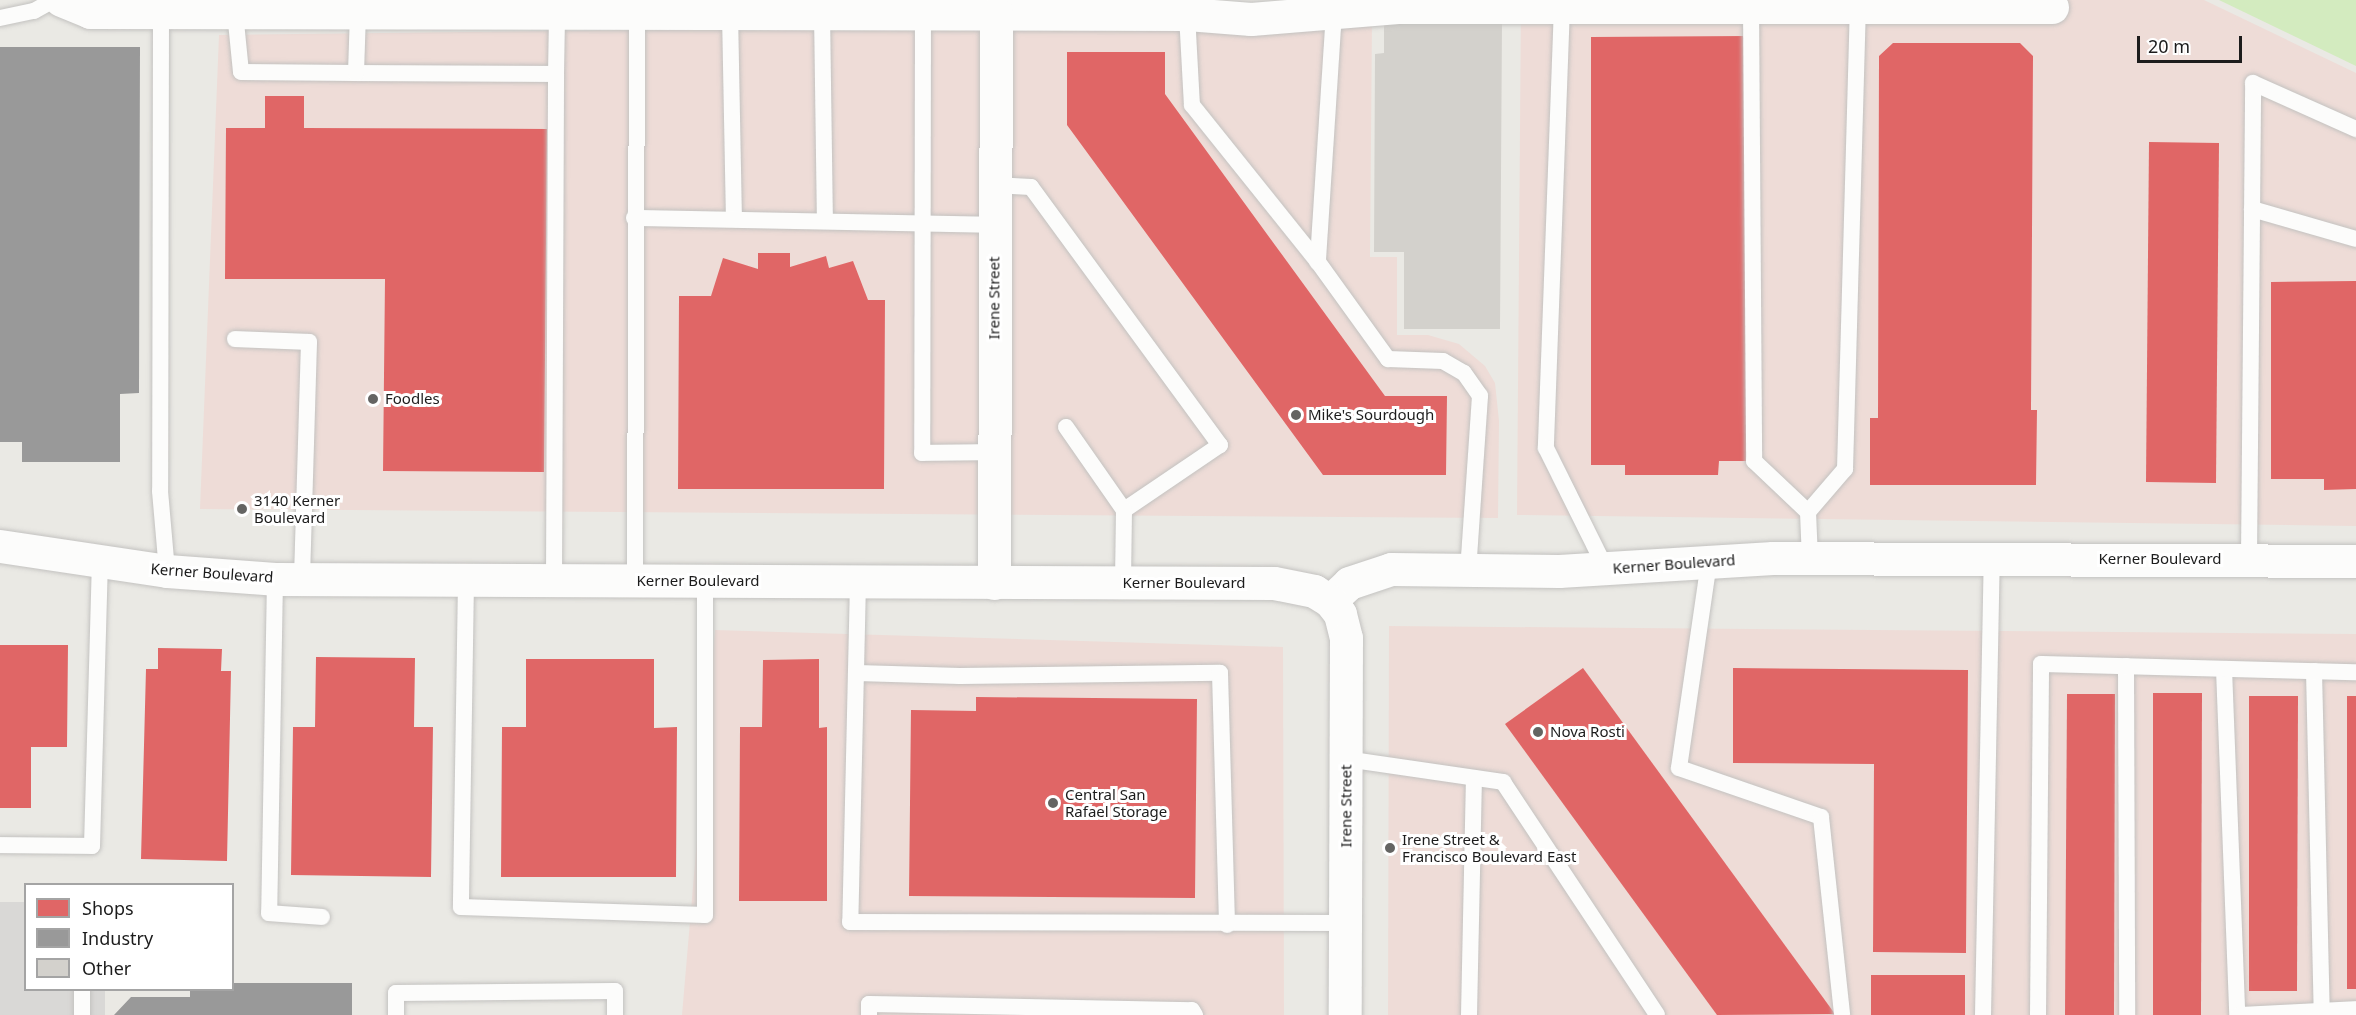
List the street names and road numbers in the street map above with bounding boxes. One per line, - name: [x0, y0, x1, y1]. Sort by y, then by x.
- street label: Irene Street: [985, 257, 1003, 339]
- street label: Kerner Boulevard: [2098, 550, 2222, 568]
- street label: Kerner Boulevard: [1612, 551, 1736, 577]
- street label: Kerner Boulevard: [150, 560, 274, 586]
- street label: Kerner Boulevard: [636, 572, 760, 590]
- street label: Kerner Boulevard: [1122, 574, 1246, 592]
- street label: Irene Street: [1337, 765, 1355, 847]

